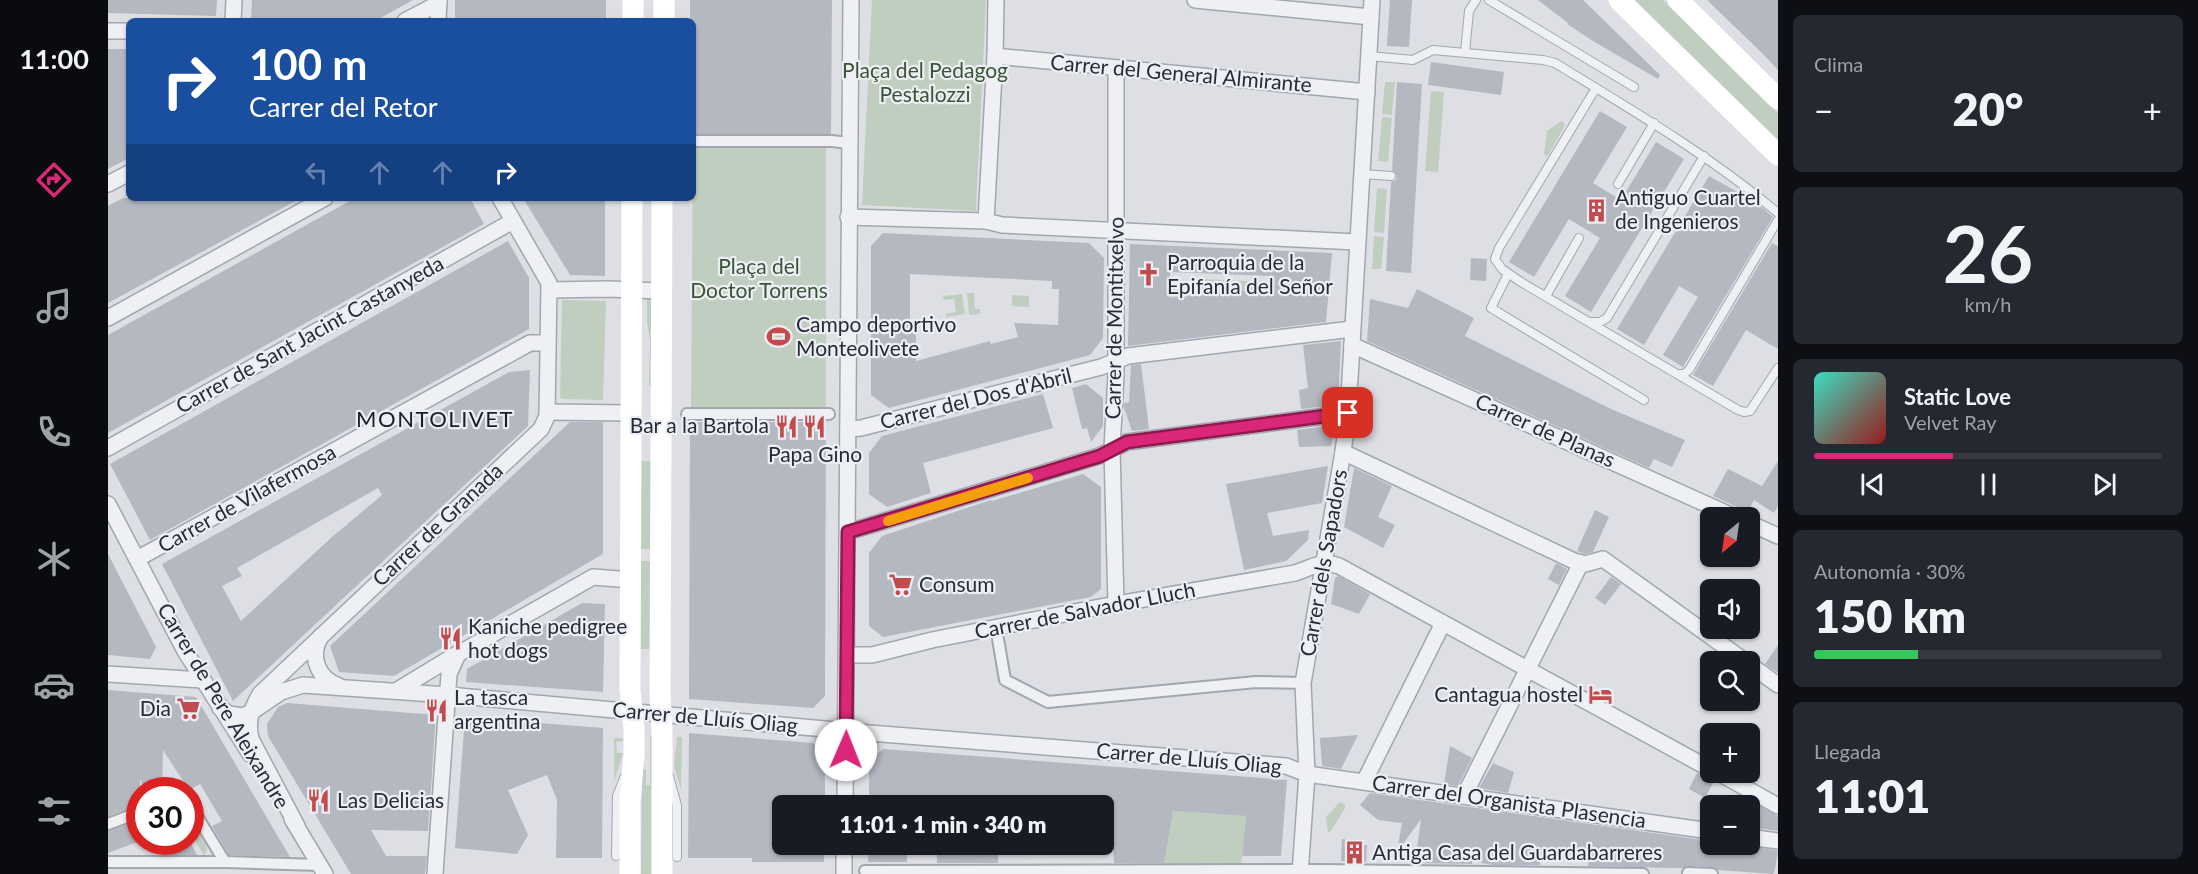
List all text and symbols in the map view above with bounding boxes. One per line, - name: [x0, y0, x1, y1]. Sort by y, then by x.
- text: 100 m: [249, 39, 367, 89]
- text: 11:00: [19, 42, 89, 75]
- icon: right: [150, 42, 228, 120]
- street label: Carrer del General Almirante: [1049, 49, 1313, 96]
- text: Clima: [1814, 52, 1863, 76]
- park label: Plaça del Pedagog Pestalozzi: [842, 57, 1008, 106]
- text: 20°: [1953, 82, 2023, 136]
- text: Carrer del Retor: [249, 90, 438, 123]
- text: −: [1814, 90, 1833, 130]
- text: +: [2143, 90, 2162, 130]
- icon: left: [300, 156, 333, 189]
- icon: ahead: [363, 156, 396, 189]
- icon: ahead: [426, 156, 459, 189]
- icon: right: [489, 156, 522, 189]
- icon: directions: [33, 159, 75, 201]
- place label: Antiguo Cuartel de Ingenieros: [1615, 184, 1761, 233]
- building icon: Antiguo Cuartel de Ingenieros: [1584, 197, 1610, 223]
- text: 26: [1943, 206, 2033, 300]
- street label: Carrer de Montitxelvo: [1099, 216, 1128, 420]
- place label: Parroquia de la Epifanía del Señor: [1167, 249, 1333, 298]
- street label: Carrer de Sant Jacint Castanyeda: [171, 250, 447, 418]
- park label: Plaça del Doctor Torrens: [690, 253, 828, 302]
- church icon: Parroquia de la Epifanía del Señor: [1136, 262, 1162, 288]
- icon: music: [33, 285, 75, 327]
- text: km/h: [1965, 292, 2011, 316]
- place label: Campo deportivo Monteolivete: [796, 311, 956, 360]
- sports icon: Campo deportivo Monteolivete: [765, 324, 791, 350]
- street label: Carrer del Dos d'Abril: [877, 362, 1074, 433]
- text: Static Love: [1904, 383, 2011, 410]
- pin: [1322, 387, 1373, 438]
- street label: Carrer de Planas: [1472, 388, 1619, 472]
- icon: arrive: [1331, 396, 1364, 429]
- district label: MONTOLIVET: [356, 405, 514, 432]
- text: Velvet Ray: [1904, 410, 1997, 434]
- icon: phone: [33, 411, 75, 453]
- place label: Bar a la Bartola: [630, 412, 769, 437]
- restaurant icon: Bar a la Bartola: [774, 413, 800, 439]
- restaurant icon: Papa Gino: [802, 414, 828, 440]
- street label: Carrer de Vilafermosa: [153, 438, 340, 557]
- place label: Papa Gino: [768, 441, 862, 466]
- street label: Carrer de Granada: [367, 457, 507, 591]
- street label: Carrer dels Sapadors: [1294, 467, 1351, 658]
- icon: previous: [1856, 468, 1889, 501]
- icon: pause: [1972, 468, 2005, 501]
- icon: next: [2088, 468, 2121, 501]
- north arrow: [1700, 507, 1760, 567]
- map controls: [1700, 507, 1760, 855]
- icon: climate: [33, 538, 75, 580]
- text: Autonomía · 30%: [1814, 559, 1965, 583]
- place label: Consum: [919, 571, 995, 596]
- supermarket icon: Consum: [888, 572, 914, 598]
- street label: Carrer de Salvador Lluch: [972, 576, 1197, 643]
- button: sound: [1700, 579, 1760, 639]
- text: 150 km: [1814, 589, 1966, 643]
- street label: Carrer de Pere Aleixandre: [153, 598, 296, 812]
- place label: Kaniche pedigree hot dogs: [468, 613, 627, 662]
- restaurant icon: Kaniche pedigree hot dogs: [437, 626, 463, 652]
- button: search: [1700, 651, 1760, 711]
- icon: car: [33, 664, 75, 706]
- place label: Cantagua hostel: [1434, 681, 1583, 706]
- hotel icon: Cantagua hostel: [1588, 682, 1614, 708]
- place label: La tasca argentina: [454, 684, 540, 733]
- place label: Dia: [140, 695, 171, 720]
- supermarket icon: Dia: [176, 696, 202, 722]
- street label: Carrer de Lluís Oliag: [611, 696, 799, 737]
- restaurant icon: La tasca argentina: [423, 697, 449, 723]
- position arrow: [814, 718, 878, 782]
- button: +: [1700, 723, 1760, 783]
- street label: Carrer de Lluís Oliag: [1095, 737, 1283, 778]
- text: Llegada: [1814, 739, 1881, 763]
- street label: Carrer del Organista Plasencia: [1371, 769, 1648, 832]
- text: 11:01: [1814, 769, 1930, 823]
- speed limit sign: 30: [126, 777, 204, 855]
- place label: Las Delicias: [337, 787, 444, 812]
- restaurant icon: Las Delicias: [306, 788, 332, 814]
- icon: filters: [33, 790, 75, 832]
- button: −: [1700, 795, 1760, 855]
- text: 11:01 · 1 min · 340 m: [840, 811, 1046, 838]
- place label: Antiga Casa del Guardabarreres: [1372, 839, 1662, 864]
- building icon: Antiga Casa del Guardabarreres: [1341, 840, 1367, 866]

